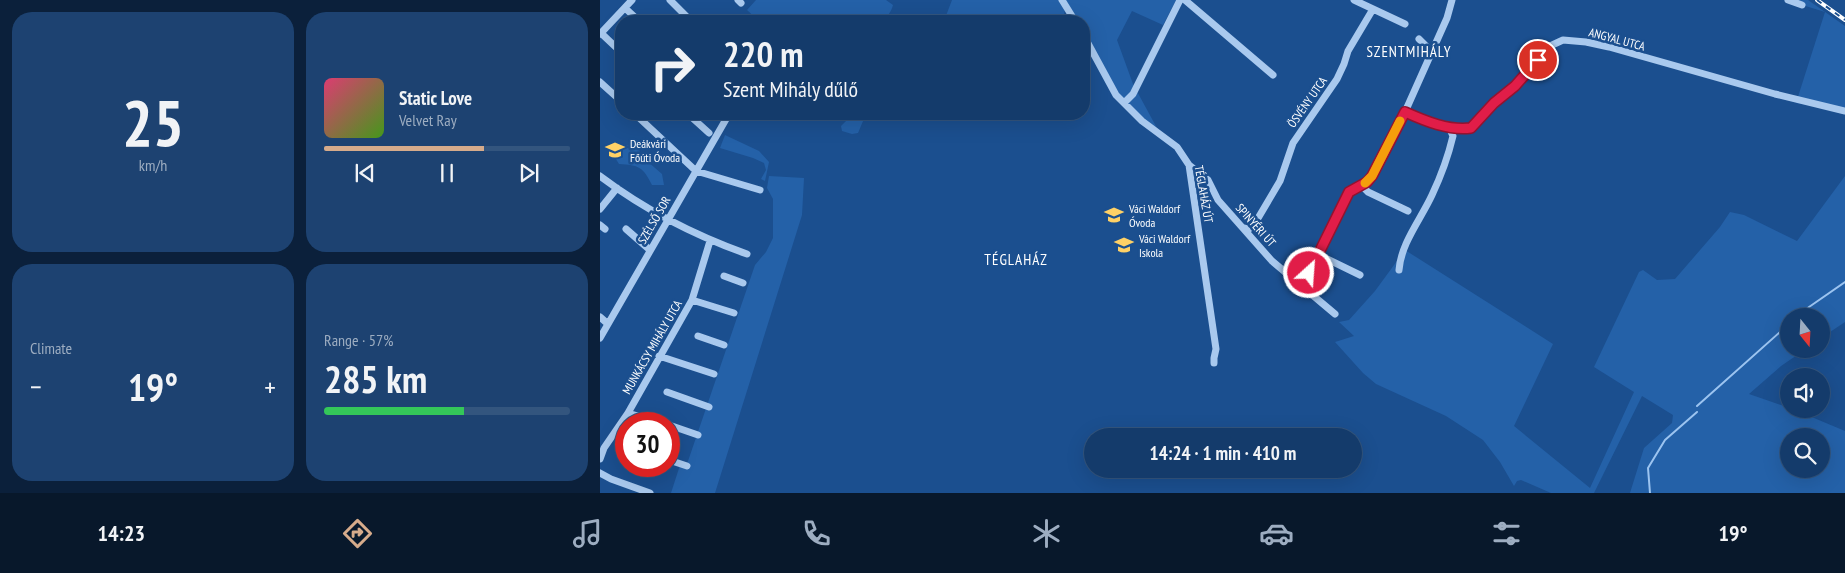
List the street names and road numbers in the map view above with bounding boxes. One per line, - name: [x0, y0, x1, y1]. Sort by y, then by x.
- street label: ANGYAL UTCA: [1587, 24, 1647, 54]
- street label: ÖSVÉNY UTCA: [1284, 73, 1330, 130]
- street label: TÉGLAHÁZ ÚT: [1192, 164, 1217, 225]
- street label: SZÉLSŐ SOR: [634, 193, 674, 246]
- street label: SPINYÉRI ÚT: [1233, 200, 1280, 250]
- street label: MUNKÁCSY MIHÁLY UTCA: [619, 297, 685, 397]

